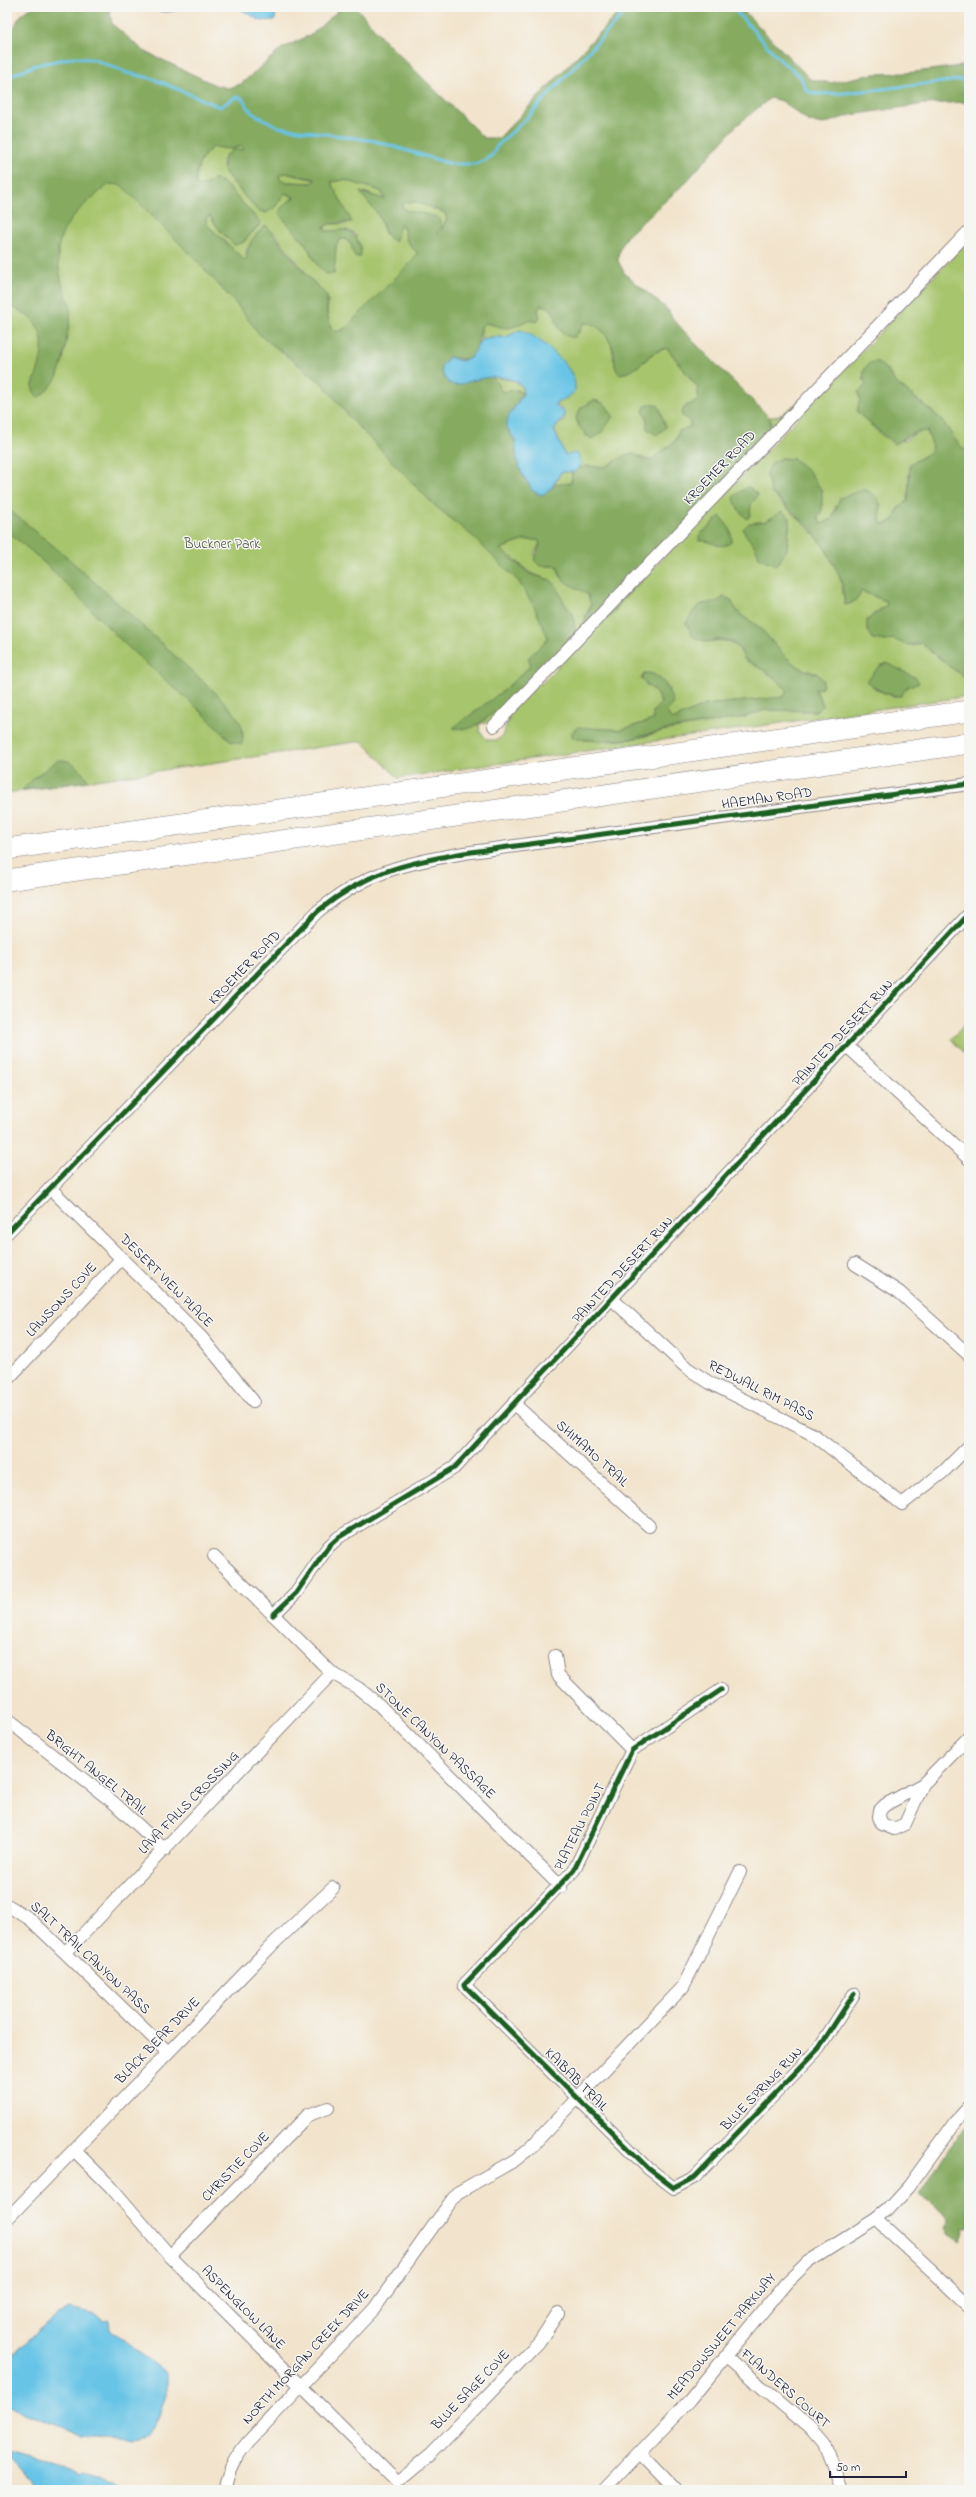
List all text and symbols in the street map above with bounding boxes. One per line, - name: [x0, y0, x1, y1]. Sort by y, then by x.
- street label: KROEMER ROAD: [679, 426, 761, 510]
- park label: Buckner Park: [183, 534, 261, 555]
- street label: HAEMAN ROAD: [720, 782, 814, 816]
- street label: KROEMER ROAD: [204, 926, 286, 1010]
- street label: PAINTED DESERT RUN: [787, 974, 899, 1092]
- street label: PAINTED DESERT RUN: [567, 1211, 679, 1329]
- street label: DESERT VIEW PLACE: [114, 1229, 218, 1333]
- street label: LAWSONS COVE: [21, 1258, 103, 1342]
- street label: REDWALL RIM PASS: [704, 1355, 818, 1427]
- street label: SHIMAMO TRAIL: [551, 1416, 634, 1493]
- street label: STONE CANYON PASSAGE: [370, 1678, 500, 1804]
- street label: BRIGHT ANGEL TRAIL: [40, 1725, 152, 1821]
- street label: LAVA FALLS CROSSING: [134, 1746, 244, 1860]
- street label: PLATEAU POINT: [549, 1780, 611, 1874]
- street label: SALT TRAIL CANYON PASS: [25, 1896, 155, 2020]
- street label: BLACK BEAR DRIVE: [110, 1993, 205, 2090]
- street label: BLUE SPRING RUN: [715, 2042, 808, 2137]
- street label: KAIBAB TRAIL: [539, 2043, 613, 2117]
- street label: CHRISTIE COVE: [197, 2127, 275, 2207]
- street label: ASPENGLOW LANE: [196, 2261, 290, 2355]
- street label: MEADOWSWEET PARKWAY: [662, 2268, 782, 2405]
- street label: NORTH MORGAN CREEK DRIVE: [237, 2285, 375, 2429]
- street label: FLANDERS COURT: [735, 2344, 834, 2434]
- street label: BLUE SAGE COVE: [426, 2345, 515, 2436]
- scale bar: [830, 2453, 906, 2479]
- text: 50 m: [836, 2459, 860, 2477]

